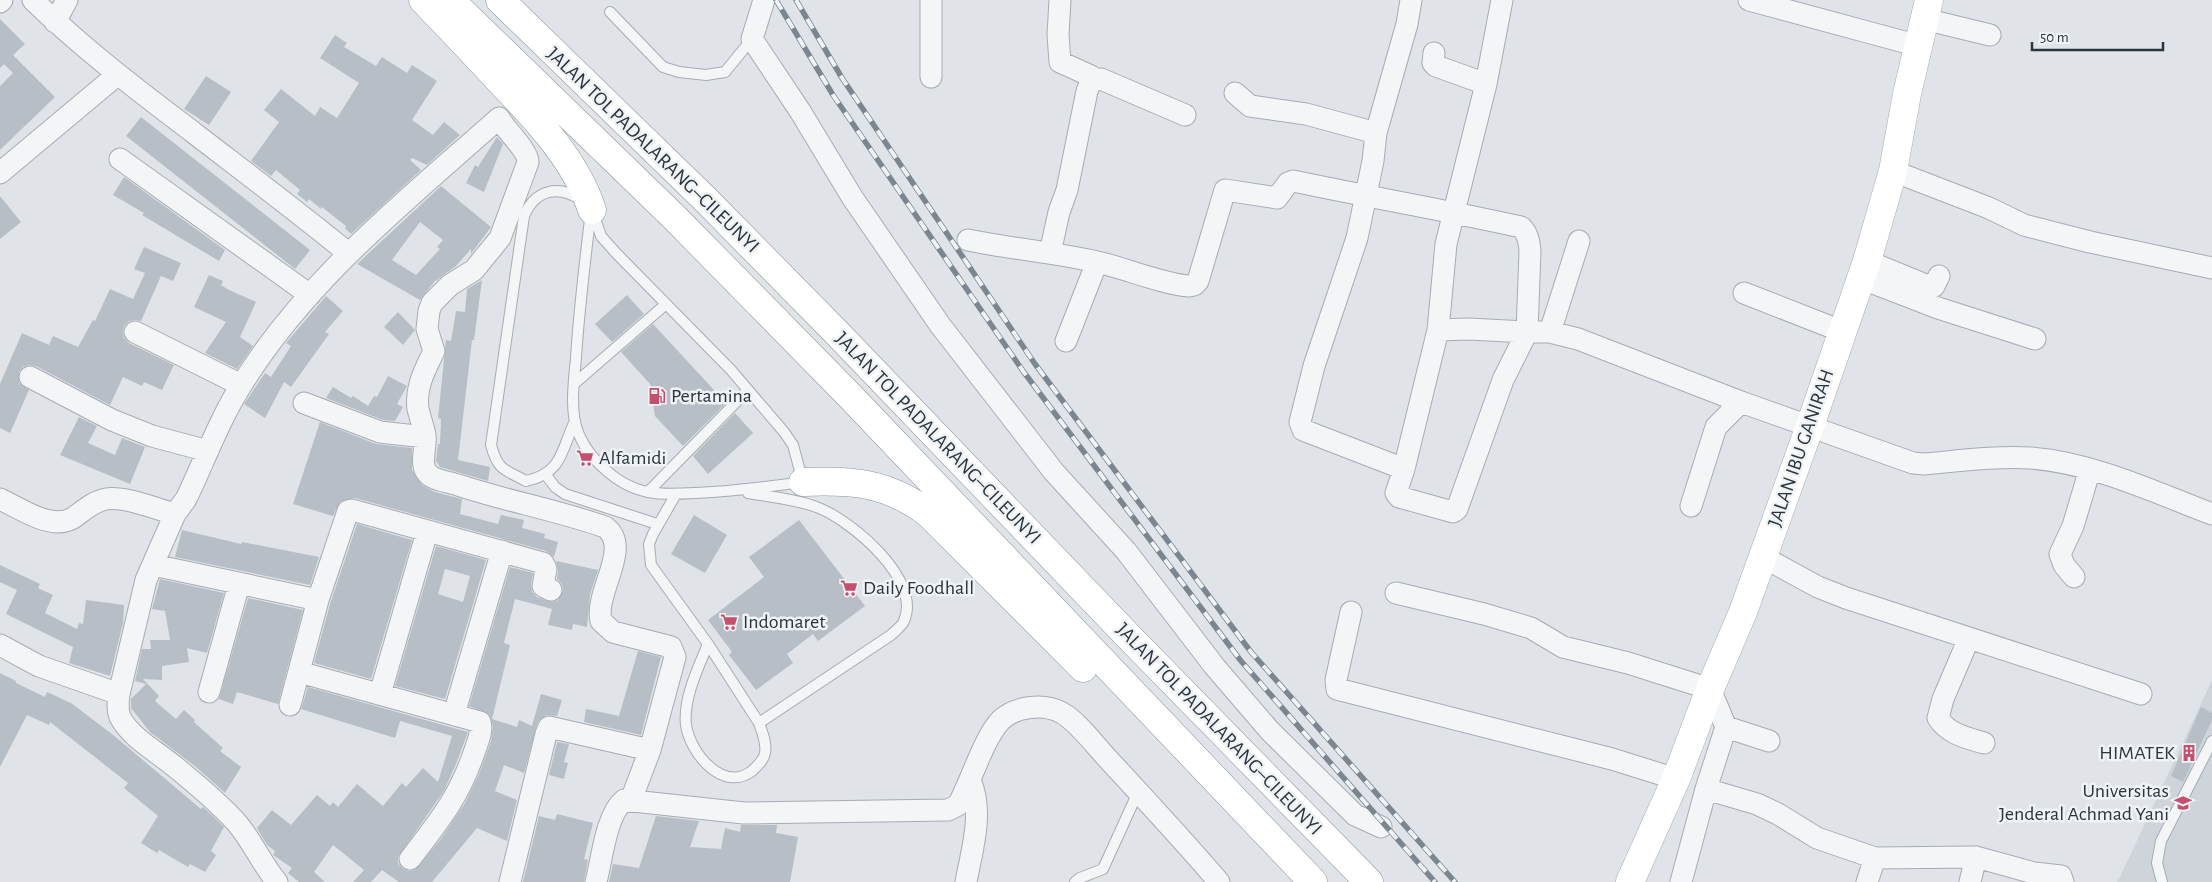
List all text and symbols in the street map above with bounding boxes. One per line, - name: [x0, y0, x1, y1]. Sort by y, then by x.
- scale bar: [2032, 20, 2163, 52]
- text: 50 m: [2040, 30, 2069, 45]
- street label: JALAN TOL PADALARANG–CILEUNYI: [543, 43, 763, 257]
- street label: JALAN TOL PADALARANG–CILEUNYI: [831, 328, 1045, 548]
- street label: JALAN IBU GANIRAH: [1765, 367, 1837, 529]
- fuel station icon: Pertamina: [647, 386, 667, 406]
- place label: Pertamina: [671, 386, 752, 406]
- supermarket icon: Alfamidi: [575, 448, 595, 468]
- place label: Alfamidi: [599, 448, 666, 468]
- supermarket icon: Daily Foodhall: [839, 578, 859, 598]
- place label: Daily Foodhall: [863, 578, 974, 598]
- supermarket icon: Indomaret: [719, 612, 739, 632]
- place label: Indomaret: [743, 612, 826, 632]
- street label: JALAN TOL PADALARANG–CILEUNYI: [1112, 619, 1326, 839]
- place label: HIMATEK: [2099, 743, 2175, 763]
- building icon: HIMATEK: [2179, 743, 2199, 763]
- place label: Universitas Jenderal Achmad Yani: [1999, 781, 2169, 824]
- school or university icon: Universitas Jenderal Achmad Yani: [2173, 793, 2193, 813]

